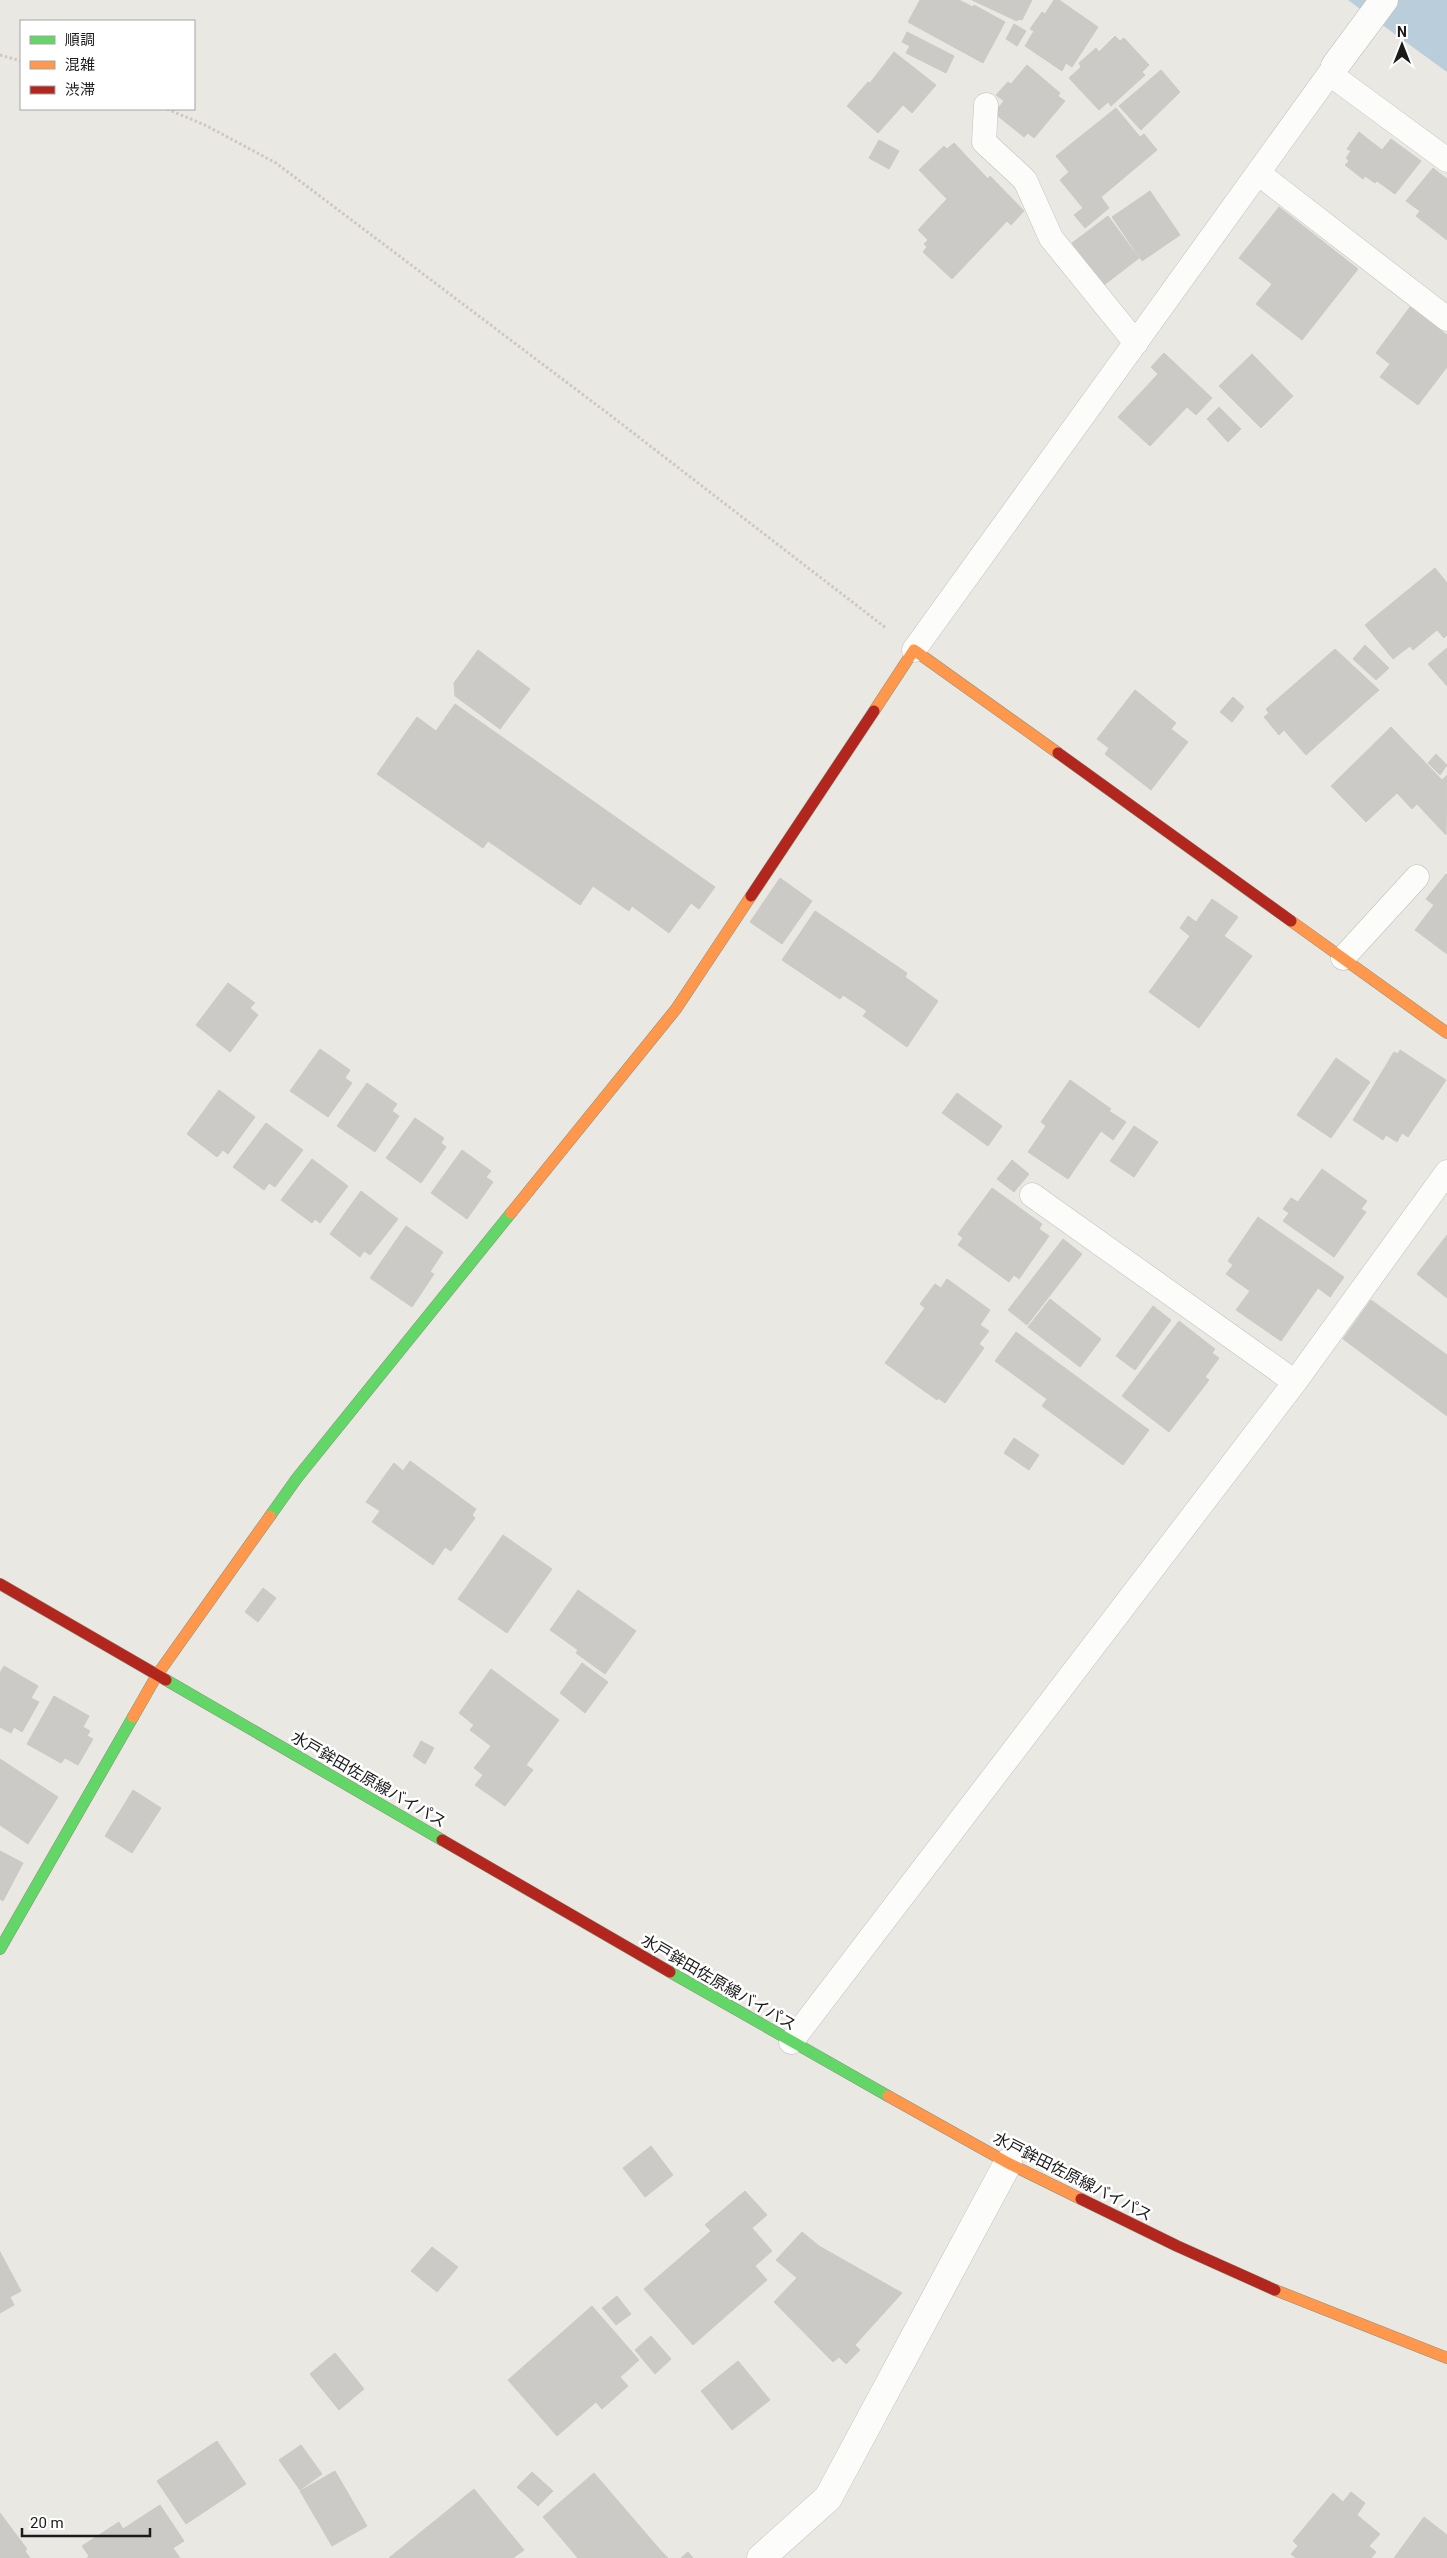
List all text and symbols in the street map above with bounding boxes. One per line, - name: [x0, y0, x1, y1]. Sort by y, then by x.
- legend: [20, 20, 195, 110]
- north arrow: [1377, 20, 1427, 70]
- text: N: [1397, 24, 1407, 40]
- text: 順調: [65, 31, 95, 49]
- text: 混雑: [65, 56, 95, 74]
- text: 渋滞: [65, 81, 95, 99]
- street label: 水戸鉾田佐原線バイパス: [288, 1727, 450, 1832]
- street label: 水戸鉾田佐原線バイパス: [638, 1930, 800, 2035]
- street label: 水戸鉾田佐原線バイパス: [990, 2128, 1155, 2225]
- scale bar: [22, 2506, 150, 2538]
- text: 20 m: [30, 2514, 64, 2532]

